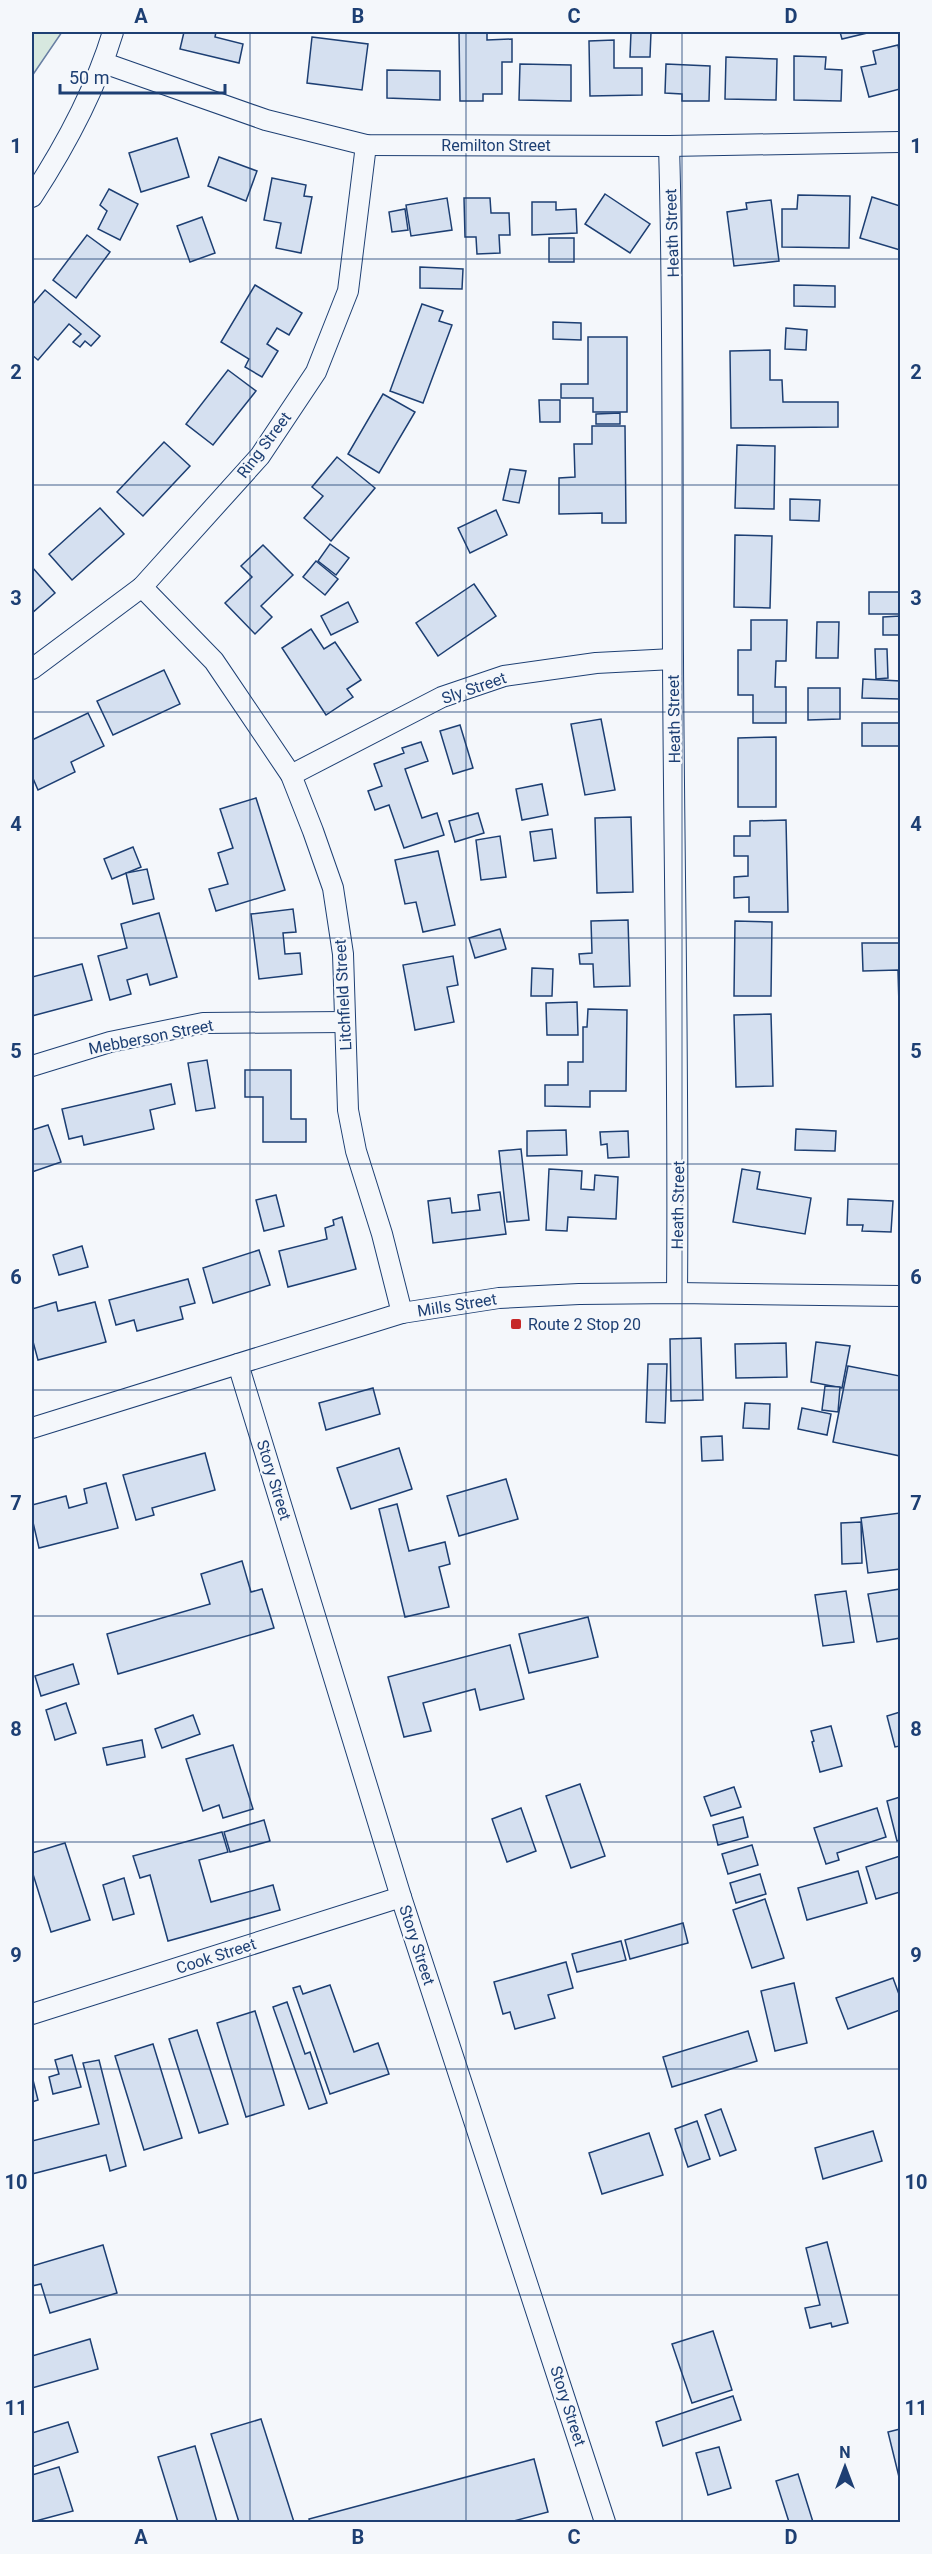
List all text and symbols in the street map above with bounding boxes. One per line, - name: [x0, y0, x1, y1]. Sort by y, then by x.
- text: A: [134, 4, 148, 28]
- text: B: [352, 4, 364, 28]
- text: C: [567, 4, 581, 28]
- text: D: [785, 4, 798, 28]
- scale bar: [60, 57, 225, 95]
- text: 50 m: [69, 67, 109, 88]
- text: 1: [10, 134, 22, 158]
- text: 1: [910, 134, 922, 158]
- street label: Remilton Street: [441, 136, 551, 155]
- street label: Heath Street: [661, 188, 683, 278]
- text: 2: [10, 360, 22, 384]
- text: 2: [910, 360, 922, 384]
- street label: Ring Street: [233, 408, 295, 482]
- text: 3: [10, 586, 22, 610]
- text: 3: [910, 586, 922, 610]
- street label: Sly Street: [439, 668, 509, 708]
- street label: Heath Street: [664, 674, 684, 764]
- text: 4: [10, 812, 22, 836]
- text: 4: [910, 812, 922, 836]
- street label: Litchfield Street: [331, 939, 355, 1051]
- street label: Mebberson Street: [87, 1016, 215, 1058]
- text: 5: [10, 1039, 22, 1063]
- text: 5: [910, 1039, 922, 1063]
- street label: Heath Street: [668, 1160, 688, 1250]
- text: 6: [10, 1265, 22, 1289]
- text: 6: [910, 1265, 922, 1289]
- street label: Mills Street: [416, 1289, 498, 1321]
- place label: Route 2 Stop 20: [528, 1315, 641, 1334]
- marker: Route 2 Stop 20: [509, 1317, 523, 1331]
- street label: Story Street: [253, 1438, 295, 1522]
- text: 7: [10, 1491, 22, 1515]
- text: 7: [910, 1491, 922, 1515]
- text: 8: [10, 1717, 22, 1741]
- text: 8: [910, 1717, 922, 1741]
- street label: Story Street: [395, 1903, 439, 1987]
- street label: Cook Street: [174, 1934, 258, 1978]
- text: 9: [10, 1943, 22, 1967]
- text: 9: [910, 1943, 922, 1967]
- text: 10: [5, 2170, 27, 2194]
- text: 10: [905, 2170, 927, 2194]
- street label: Story Street: [546, 2364, 590, 2448]
- text: 11: [5, 2396, 27, 2420]
- text: 11: [905, 2396, 927, 2420]
- north arrow: [815, 2437, 875, 2497]
- text: N: [839, 2443, 851, 2462]
- text: A: [134, 2525, 148, 2549]
- text: B: [352, 2525, 364, 2549]
- text: C: [567, 2525, 581, 2549]
- text: D: [785, 2525, 798, 2549]

